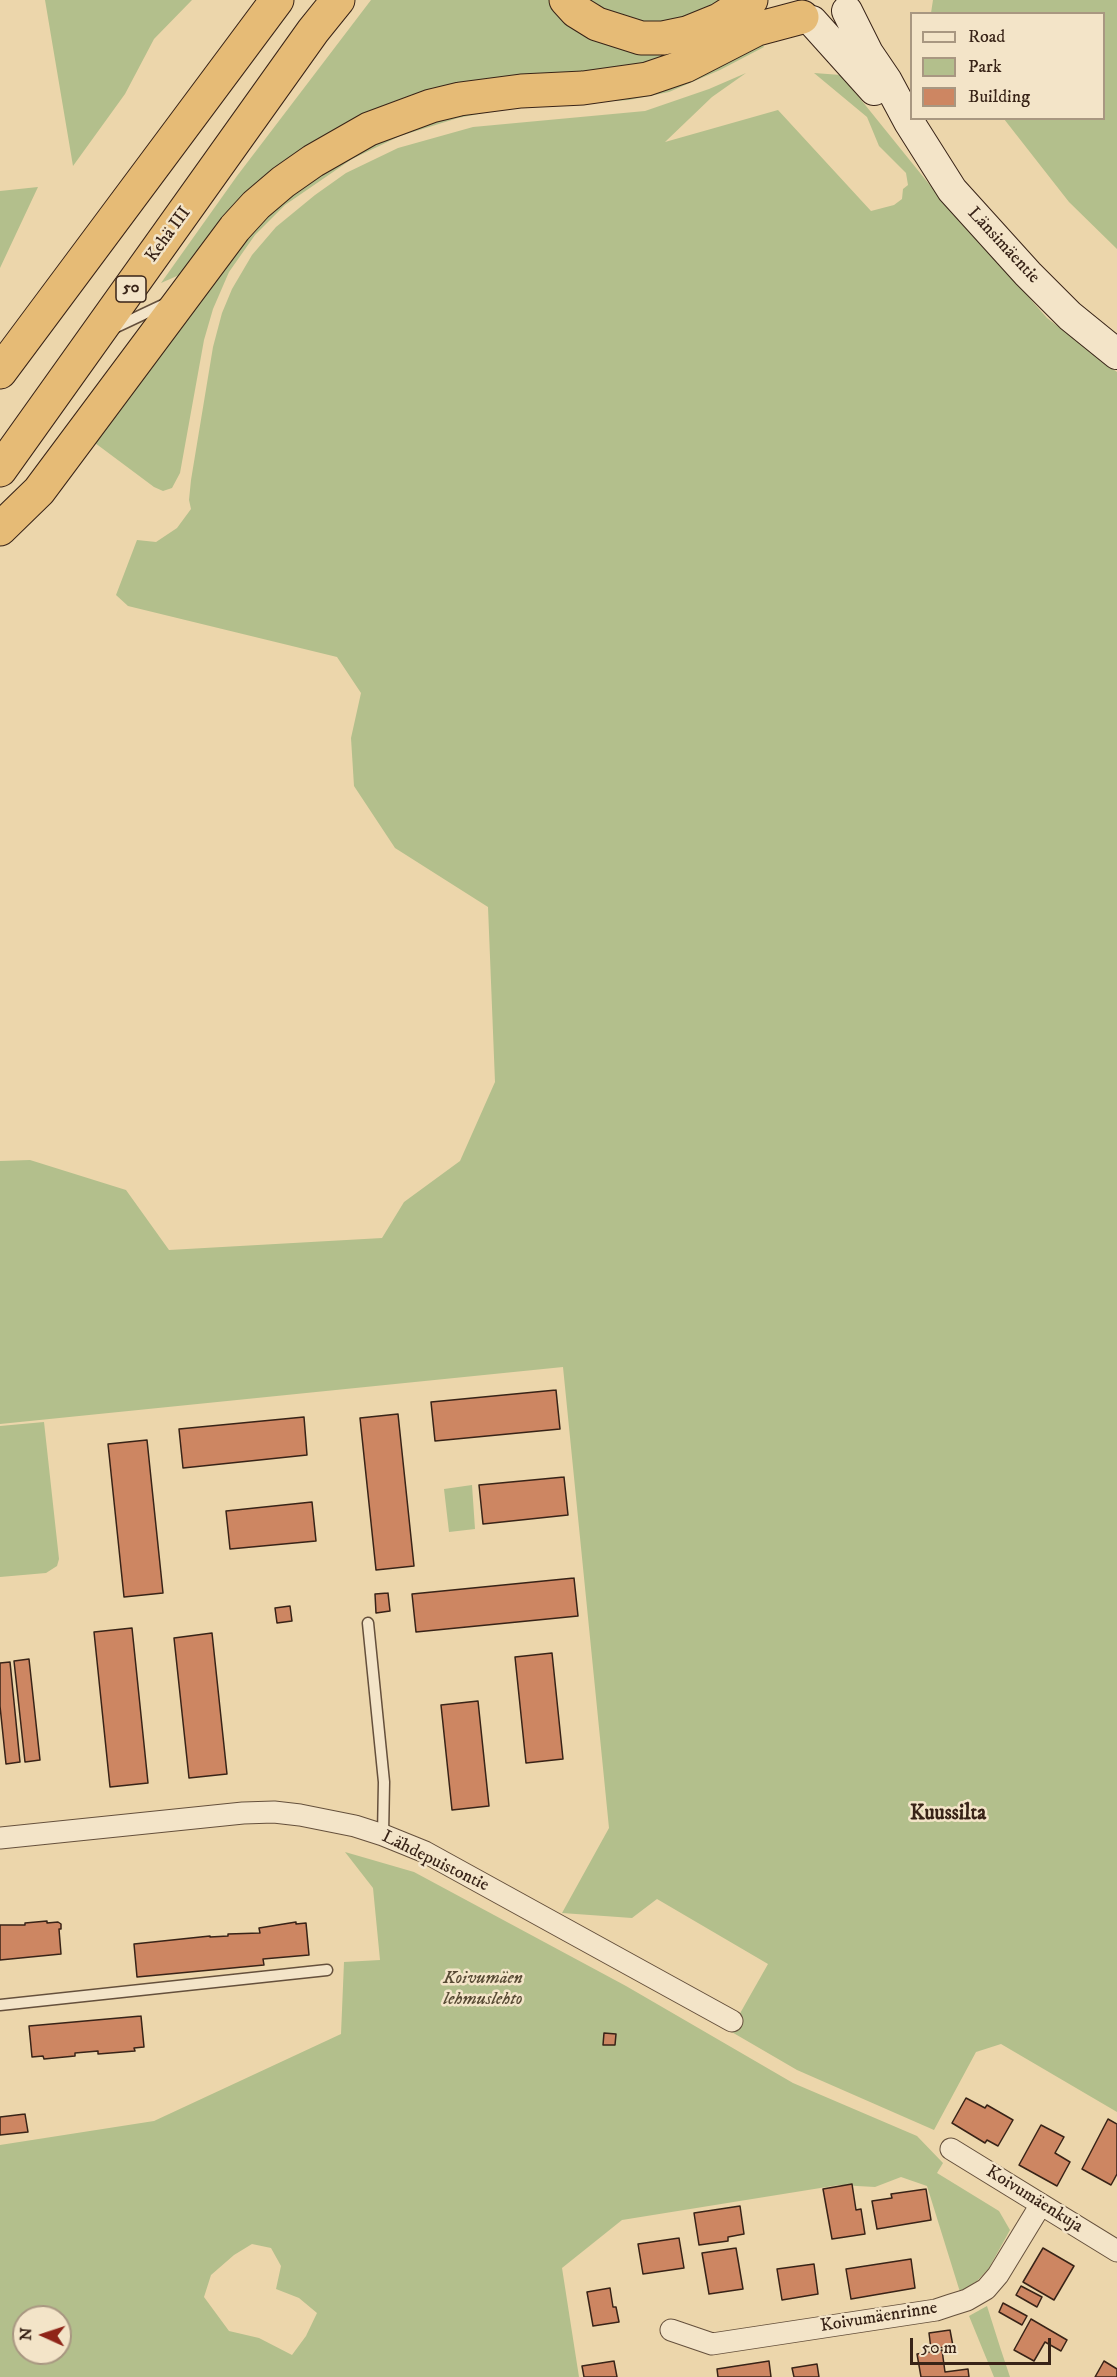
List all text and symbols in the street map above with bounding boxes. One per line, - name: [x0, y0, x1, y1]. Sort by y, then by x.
- legend: [910, 12, 1105, 120]
- text: Road: [968, 26, 1005, 48]
- text: Park: [968, 56, 1002, 78]
- text: Building: [968, 86, 1030, 108]
- street label: Kehä III: [142, 203, 196, 267]
- street label: Länsimäentie: [962, 203, 1044, 289]
- road number: 50: [116, 276, 146, 302]
- district label: Kuussilta: [910, 1802, 986, 1828]
- street label: Lähdepuistontie: [378, 1827, 492, 1897]
- park label: Koivumäen lehmuslehto: [443, 1968, 523, 2010]
- street label: Koivumäenkuja: [982, 2162, 1086, 2238]
- street label: Koivumäenrinne: [819, 2298, 939, 2338]
- north arrow: [12, 2305, 72, 2365]
- scale bar: [913, 2326, 1054, 2364]
- text: N: [16, 2327, 36, 2341]
- text: 50 m: [921, 2337, 957, 2359]

